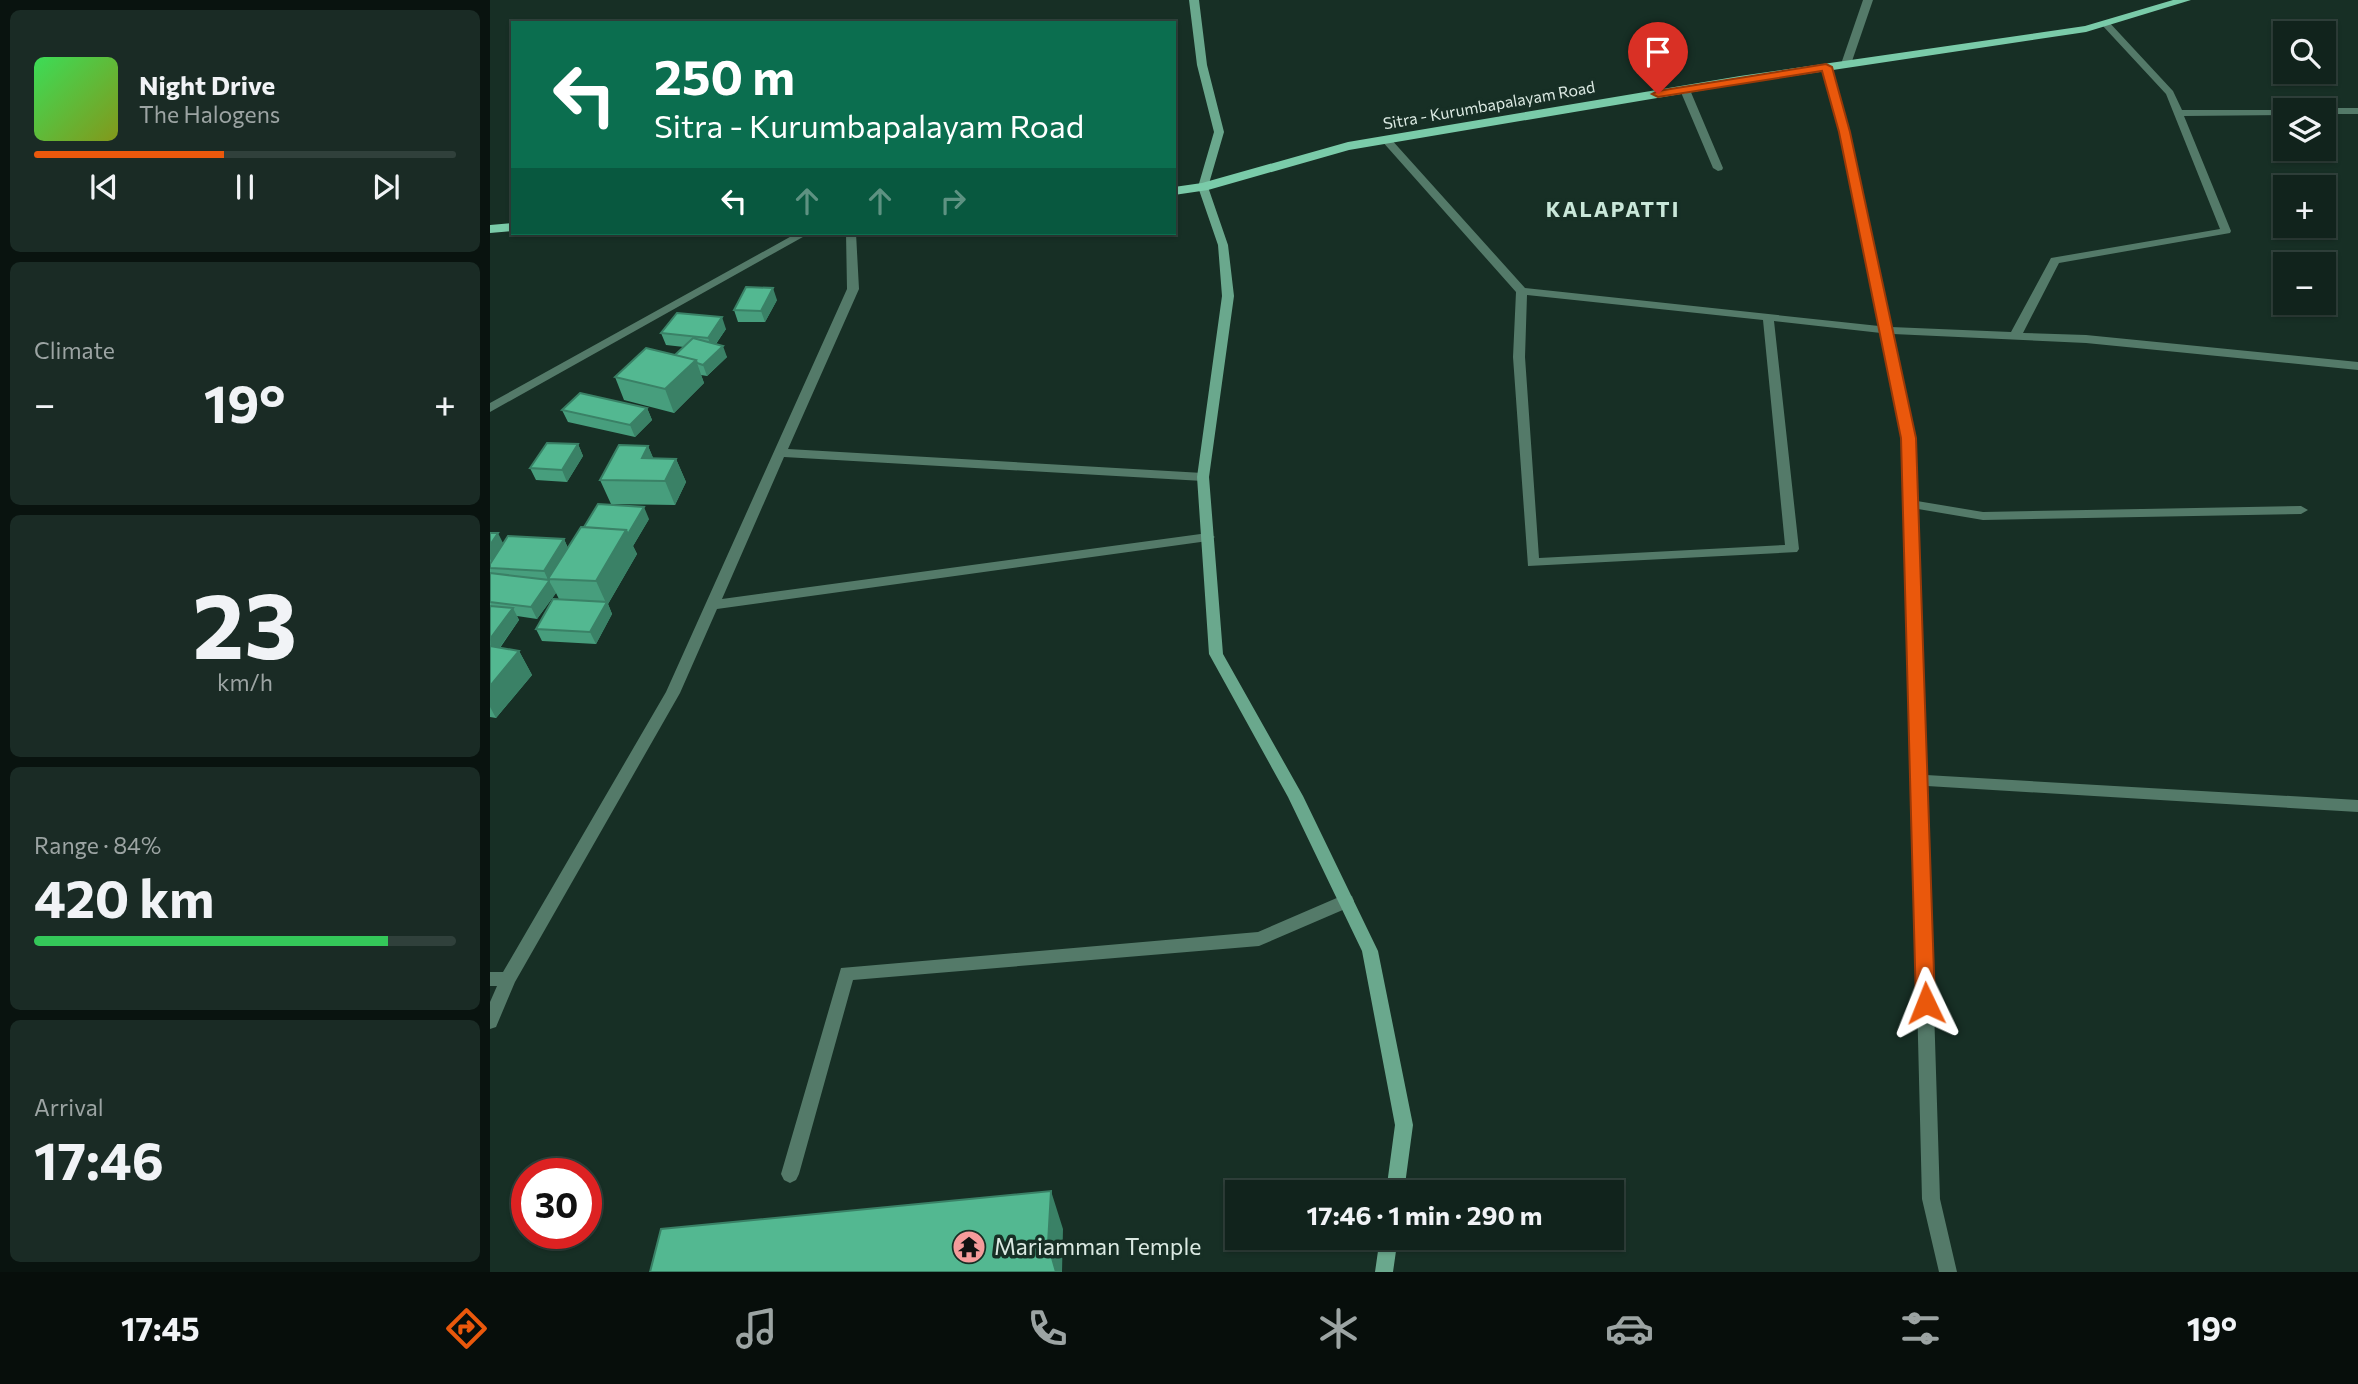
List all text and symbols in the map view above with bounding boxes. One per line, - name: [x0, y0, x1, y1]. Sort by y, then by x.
- map controls: [2273, 21, 2336, 315]
- button: search: [2273, 21, 2336, 84]
- pin: [1628, 22, 1688, 94]
- icon: arrive: [1639, 33, 1677, 71]
- text: 250 m: [654, 45, 795, 105]
- icon: left: [539, 49, 630, 140]
- text: Night Drive: [139, 69, 275, 100]
- street label: Sitra - Kurumbapalayam Road: [1381, 76, 1596, 133]
- button: layers: [2273, 98, 2336, 161]
- text: The Halogens: [139, 100, 280, 128]
- text: Sitra - Kurumbapalayam Road: [654, 105, 1084, 145]
- icon: previous: [85, 168, 123, 206]
- icon: pause: [226, 168, 264, 206]
- icon: next: [367, 168, 405, 206]
- button: +: [2273, 175, 2336, 238]
- icon: left: [715, 182, 753, 220]
- icon: ahead: [788, 182, 826, 220]
- icon: ahead: [861, 182, 899, 220]
- icon: right: [934, 182, 972, 220]
- district label: KALAPATTI: [1546, 196, 1680, 221]
- button: −: [2273, 252, 2336, 315]
- text: Climate: [34, 336, 115, 364]
- text: 19°: [204, 370, 285, 434]
- text: −: [34, 379, 56, 426]
- text: +: [434, 379, 456, 426]
- text: 23: [193, 566, 297, 678]
- text: km/h: [217, 668, 273, 696]
- text: Range · 84%: [34, 831, 161, 859]
- text: 420 km: [34, 865, 214, 929]
- position arrow: [1889, 966, 1963, 1040]
- text: Arrival: [34, 1093, 104, 1121]
- text: 17:46: [34, 1127, 164, 1191]
- speed limit sign: 30: [511, 1158, 602, 1249]
- text: 17:46 · 1 min · 290 m: [1307, 1199, 1542, 1230]
- temple icon: Mariamman Temple: [950, 1228, 988, 1266]
- place label: Mariamman Temple: [994, 1232, 1201, 1260]
- icon: directions: [442, 1304, 491, 1353]
- icon: music: [732, 1304, 781, 1353]
- icon: phone: [1023, 1304, 1072, 1353]
- icon: climate: [1314, 1304, 1363, 1353]
- icon: car: [1605, 1304, 1654, 1353]
- icon: filters: [1896, 1304, 1945, 1353]
- text: 17:45: [121, 1308, 200, 1348]
- text: 19°: [2187, 1308, 2237, 1348]

